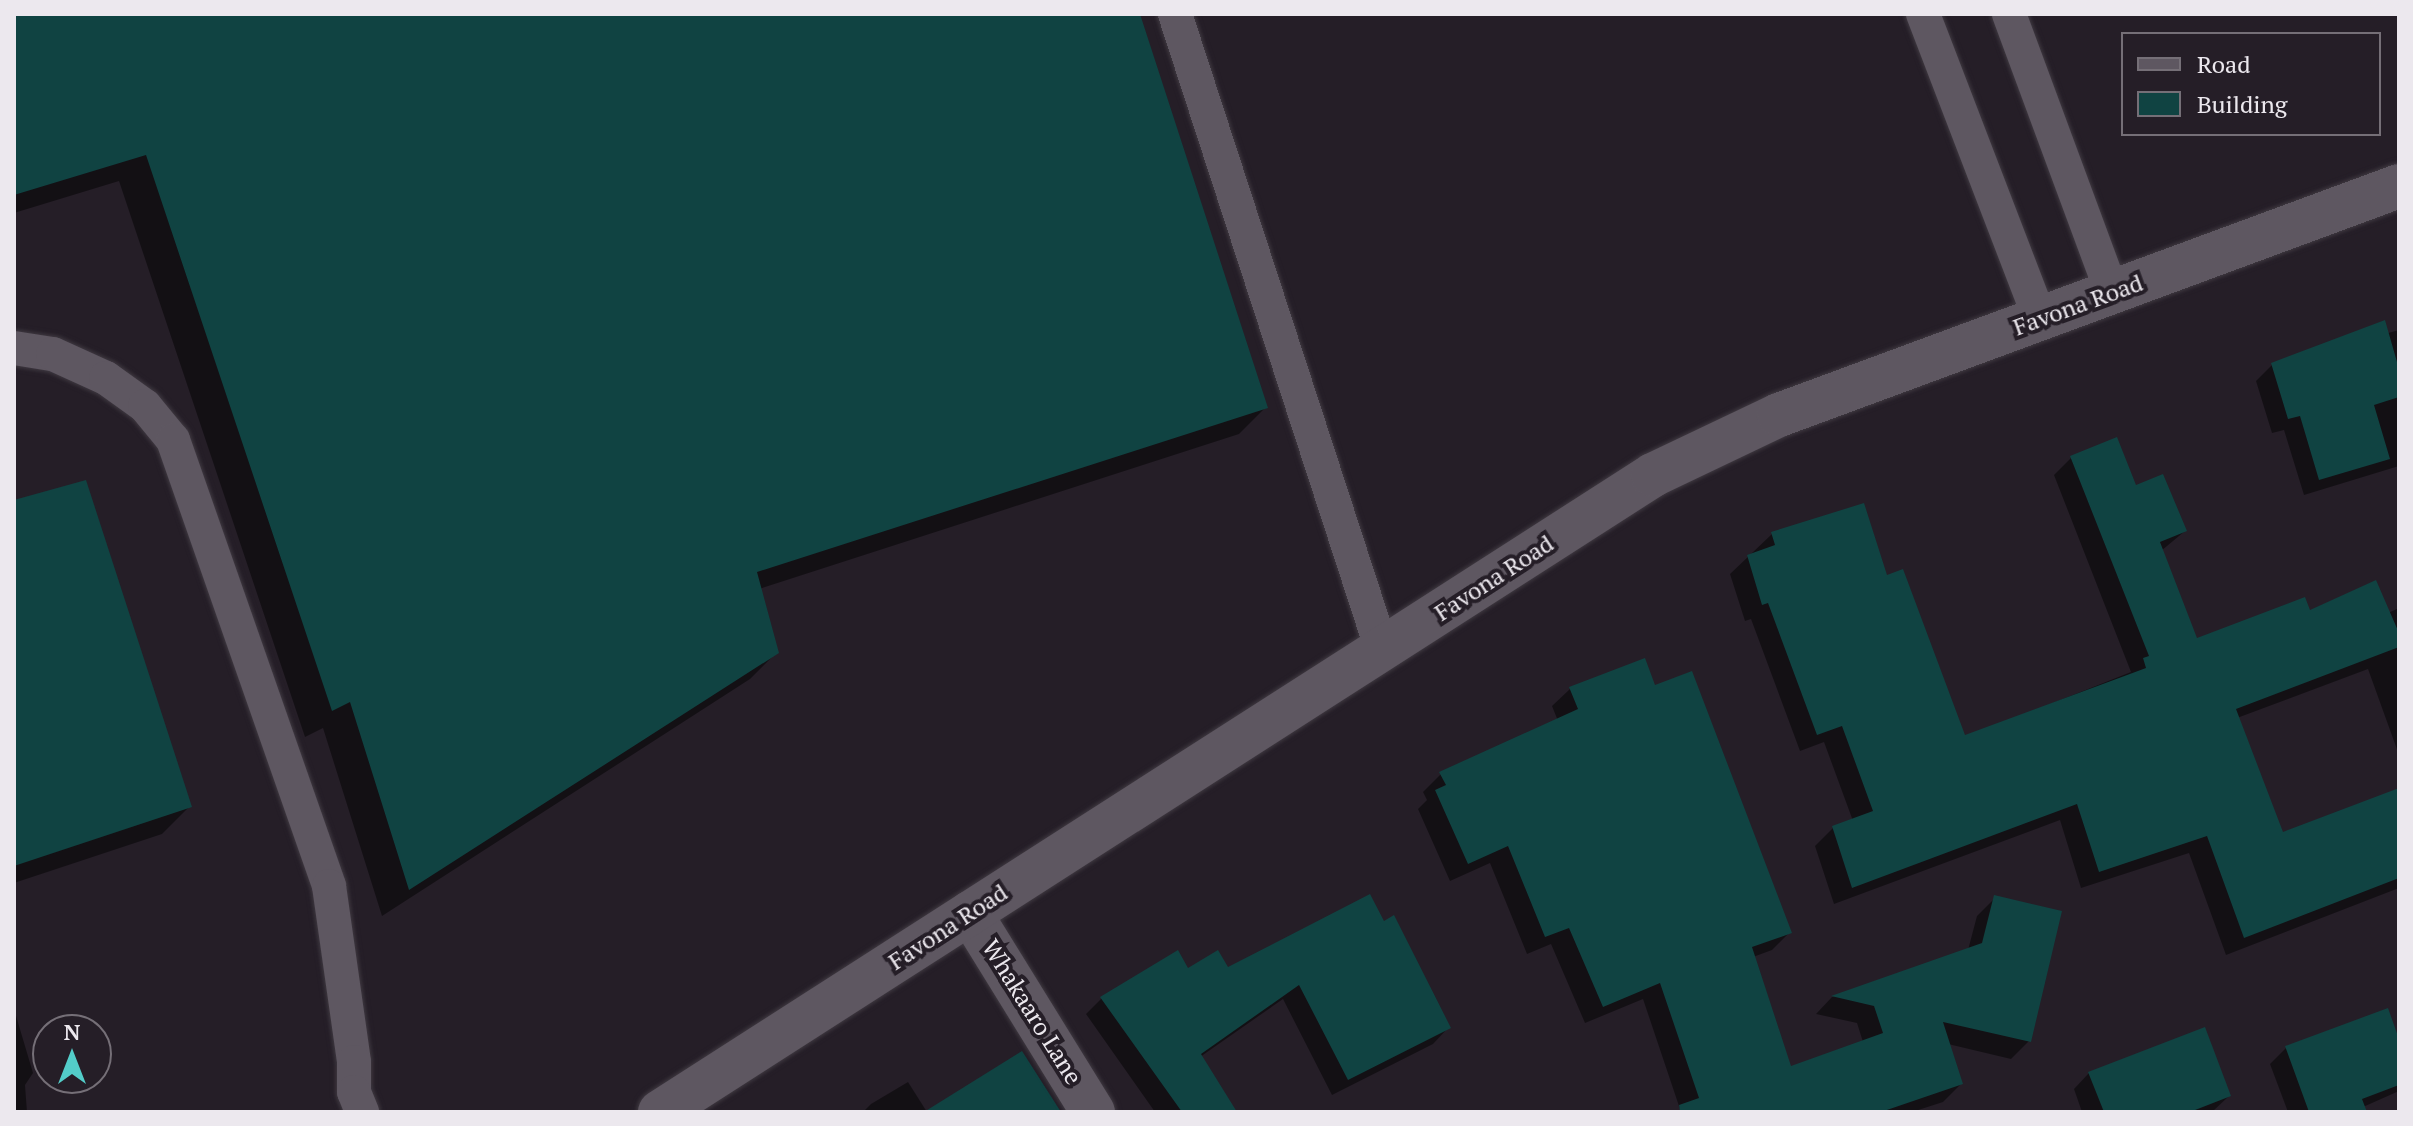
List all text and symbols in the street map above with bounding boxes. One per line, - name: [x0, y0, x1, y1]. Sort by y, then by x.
- legend: [2121, 32, 2381, 136]
- text: Road: [2197, 48, 2251, 80]
- text: Building: [2197, 88, 2287, 120]
- street label: Favona Road: [2009, 268, 2147, 342]
- street label: Favona Road: [1429, 529, 1559, 627]
- street label: Favona Road: [883, 878, 1013, 976]
- street label: Whakaaro Lane: [976, 934, 1088, 1090]
- north arrow: [32, 1014, 112, 1094]
- text: N: [64, 1017, 80, 1046]

